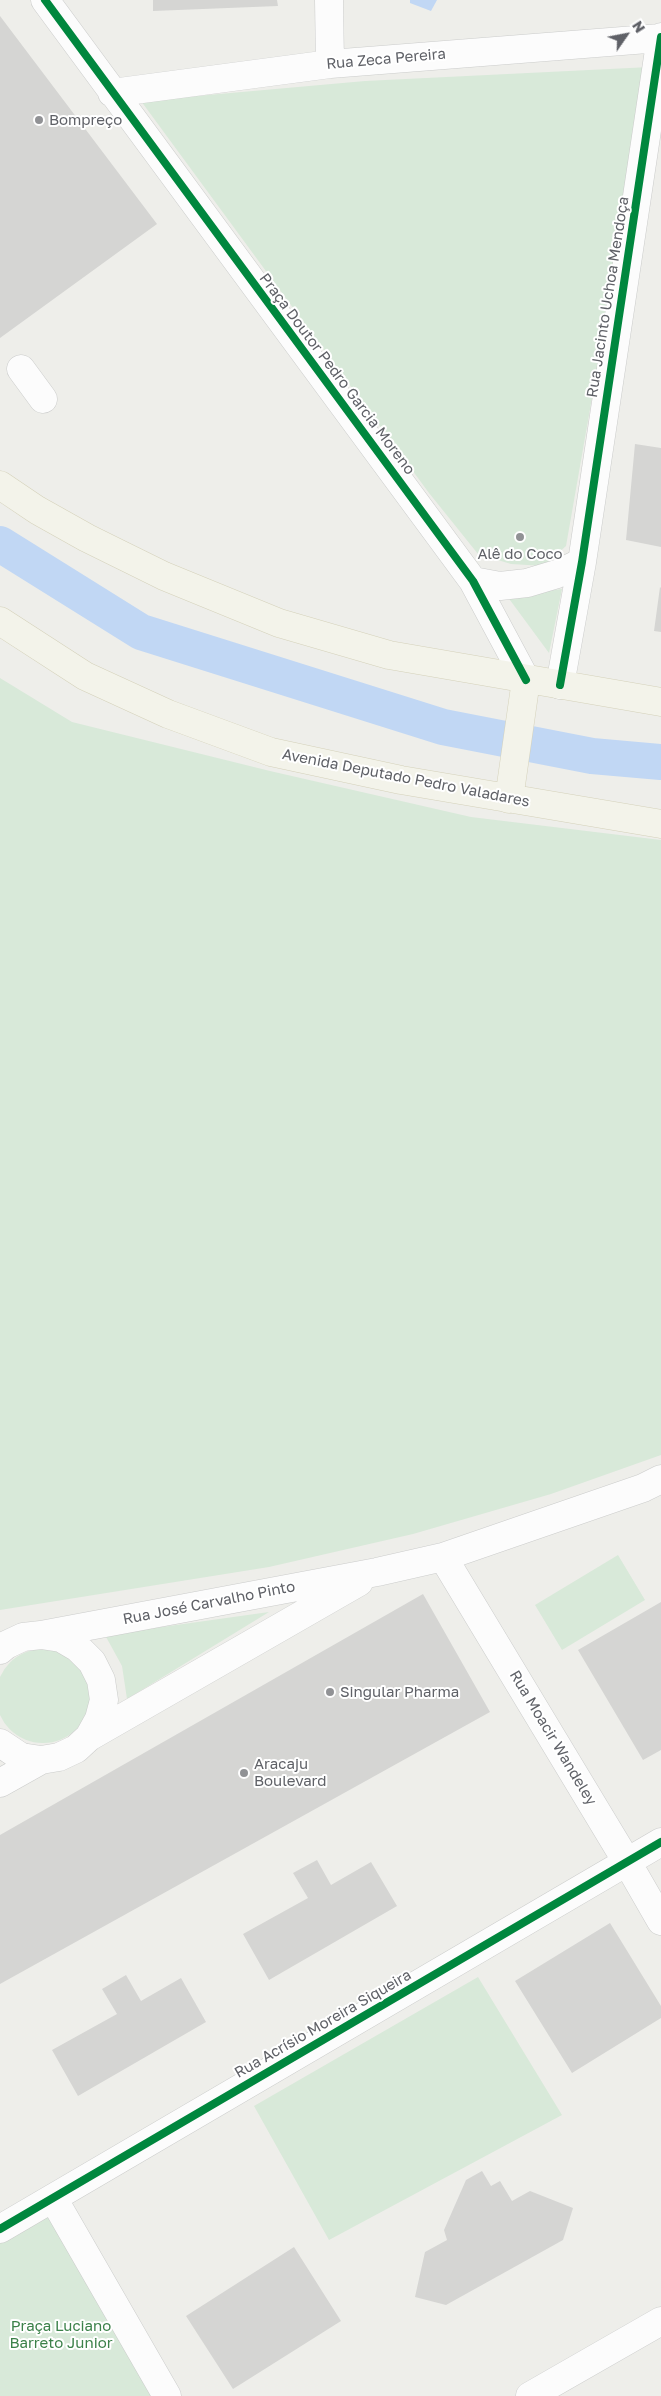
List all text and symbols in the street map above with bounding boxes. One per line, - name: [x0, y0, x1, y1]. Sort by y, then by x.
- north arrow: [601, 10, 651, 60]
- text: N: [629, 17, 649, 36]
- street label: Rua Zeca Pereira: [325, 45, 447, 73]
- place label: Bompreço: [49, 111, 122, 129]
- marker: Bompreço: [33, 114, 45, 126]
- street label: Rua Jacinto Uchoa Mendoça: [583, 195, 633, 399]
- street label: Praça Doutor Pedro Garcia Moreno: [255, 270, 419, 478]
- marker: Alê do Coco: [514, 531, 526, 543]
- place label: Alê do Coco: [477, 545, 563, 563]
- street label: Avenida Deputado Pedro Valadares: [281, 745, 531, 811]
- street label: Rua José Carvalho Pinto: [121, 1577, 297, 1629]
- street label: Rua Moacir Wandeley: [506, 1667, 600, 1809]
- place label: Singular Pharma: [340, 1683, 459, 1701]
- marker: Singular Pharma: [324, 1686, 336, 1698]
- place label: Aracaju Boulevard: [254, 1755, 327, 1790]
- marker: Aracaju Boulevard: [238, 1767, 250, 1779]
- street label: Rua Acrísio Moreira Siqueira: [231, 1966, 415, 2082]
- park label: Praça Luciano Barreto Junior: [9, 2317, 113, 2352]

